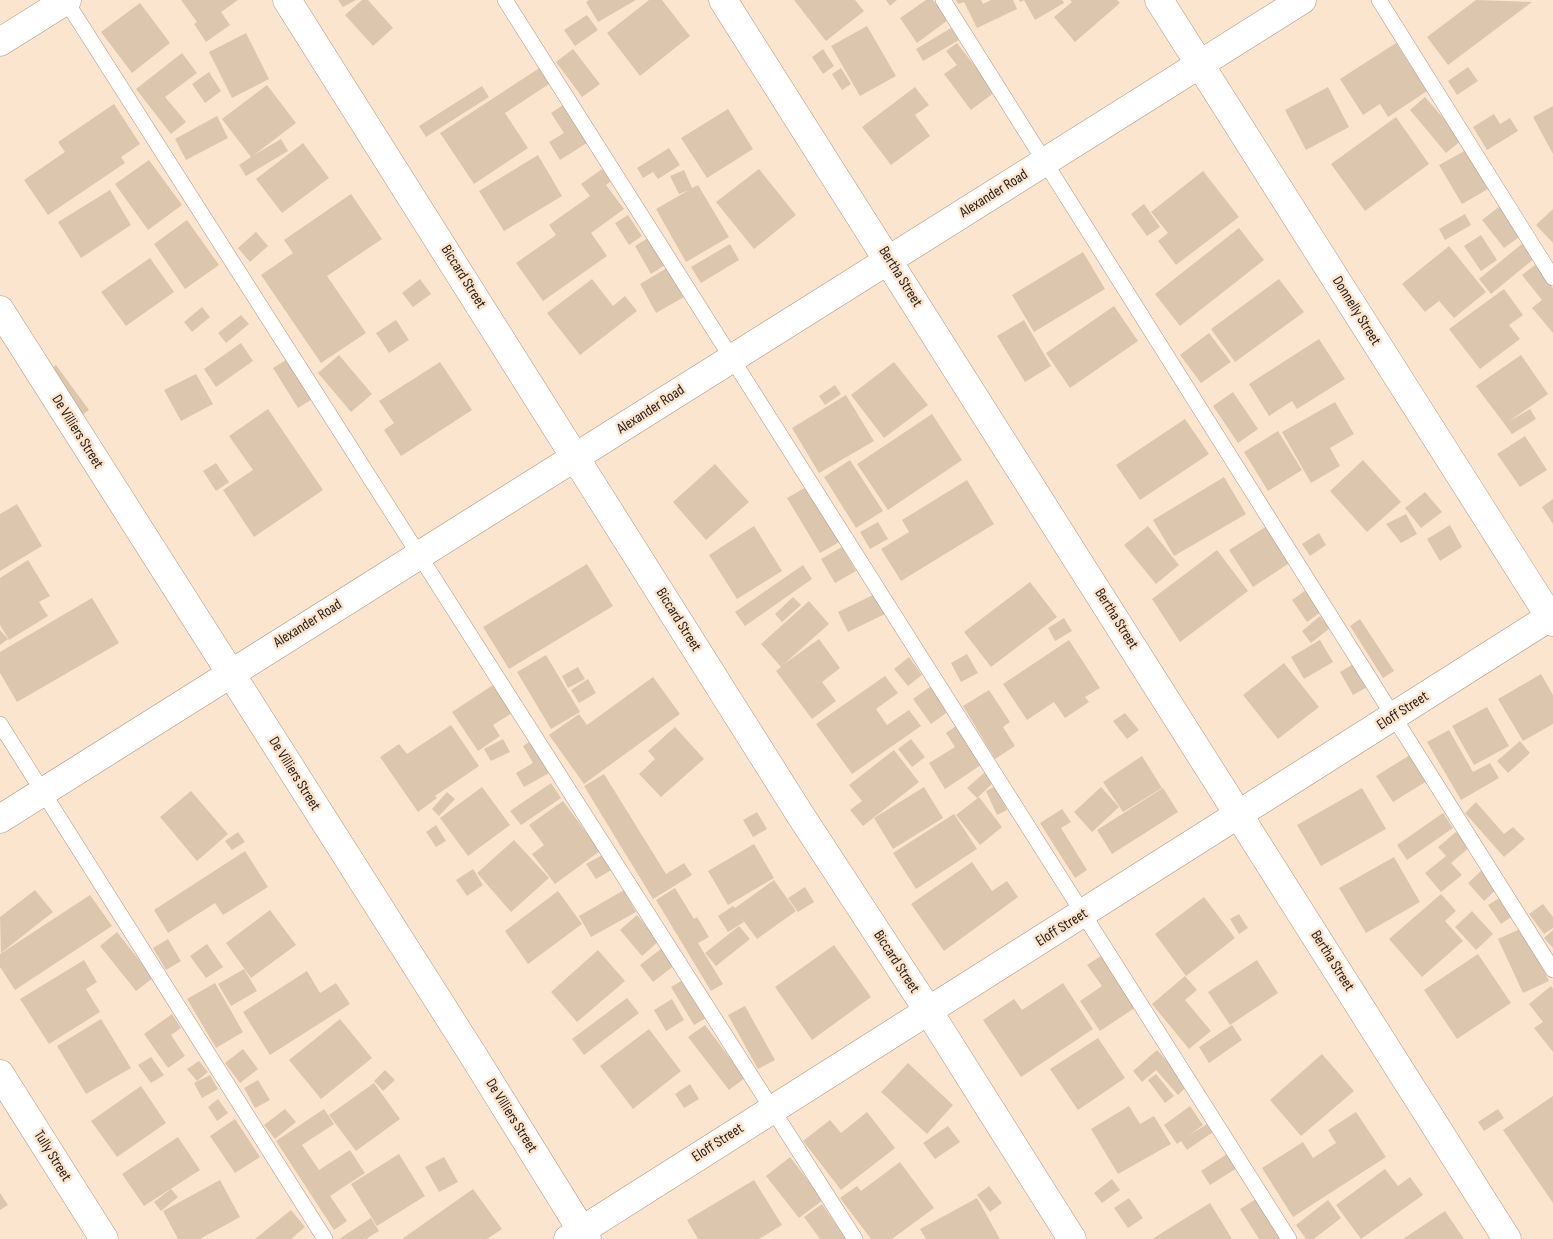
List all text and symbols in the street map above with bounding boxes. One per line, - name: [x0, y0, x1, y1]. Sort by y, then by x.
- street label: Alexander Road: [957, 166, 1031, 222]
- street label: Biccard Street: [436, 242, 490, 312]
- street label: Bertha Street: [874, 243, 926, 311]
- street label: Donnelly Street: [1328, 273, 1384, 349]
- street label: Alexander Road: [614, 381, 688, 439]
- street label: De Villiers Street: [47, 392, 107, 472]
- street label: Biccard Street: [651, 585, 705, 655]
- street label: Bertha Street: [1090, 585, 1142, 653]
- street label: Alexander Road: [271, 596, 345, 652]
- street label: Eloff Street: [1374, 688, 1432, 734]
- street label: De Villiers Street: [264, 734, 324, 814]
- street label: Eloff Street: [1033, 905, 1091, 951]
- street label: Biccard Street: [869, 927, 923, 997]
- street label: Bertha Street: [1306, 927, 1358, 995]
- street label: De Villiers Street: [481, 1076, 541, 1156]
- street label: Eloff Street: [689, 1120, 747, 1166]
- street label: Tully Street: [29, 1127, 75, 1185]

